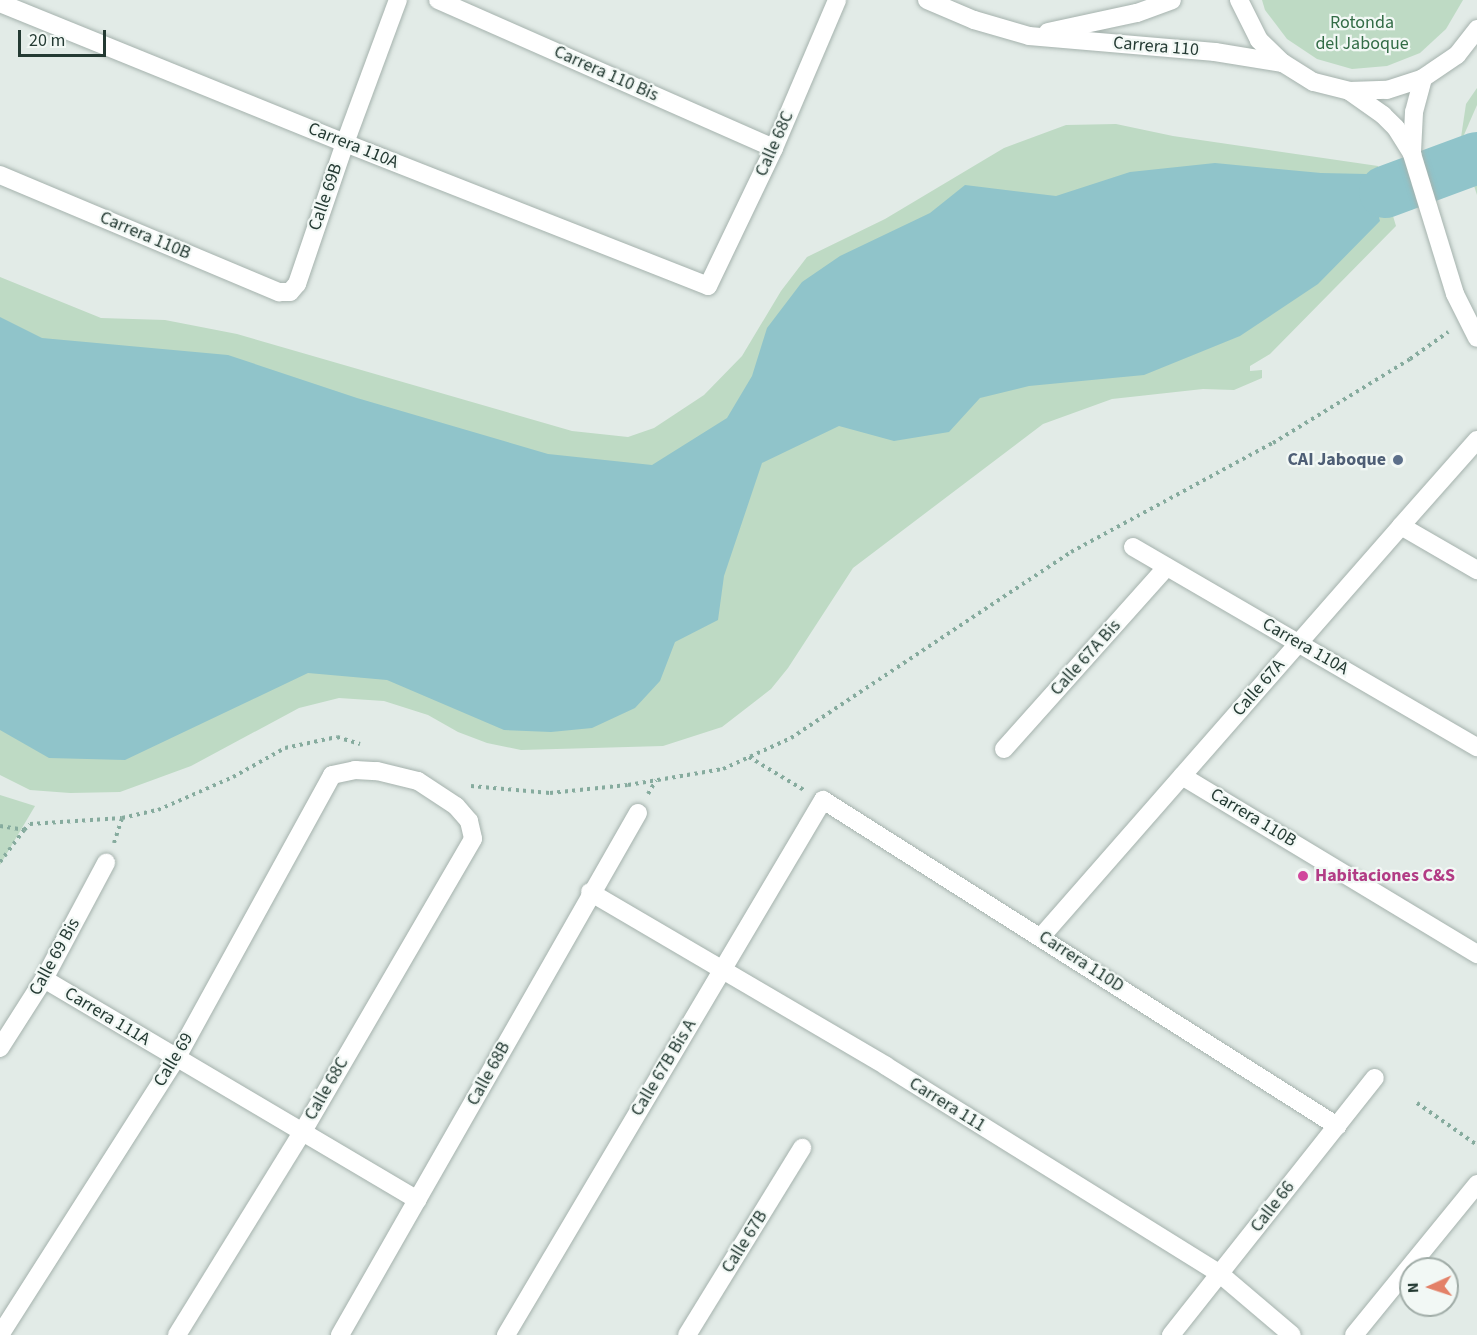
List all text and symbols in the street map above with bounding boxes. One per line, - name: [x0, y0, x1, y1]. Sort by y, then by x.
- park label: Rotonda del Jaboque: [1315, 13, 1409, 56]
- scale bar: [21, 18, 110, 56]
- text: 20 m: [29, 28, 65, 53]
- street label: Carrera 110: [1112, 32, 1200, 62]
- street label: Carrera 110 Bis: [550, 41, 662, 107]
- street label: Calle 68C: [751, 108, 799, 180]
- street label: Carrera 110A: [305, 118, 401, 174]
- street label: Calle 69B: [304, 161, 348, 233]
- street label: Carrera 110B: [96, 207, 194, 265]
- place label: CAI Jaboque: [1287, 449, 1386, 471]
- marker: CAI Jaboque: [1391, 453, 1405, 467]
- street label: Carrera 110A: [1258, 614, 1352, 680]
- street label: Calle 67A Bis: [1046, 616, 1126, 700]
- street label: Calle 67A: [1228, 655, 1290, 721]
- street label: Carrera 110B: [1206, 784, 1300, 852]
- place label: Habitaciones C&S: [1315, 865, 1455, 887]
- marker: Habitaciones C&S: [1296, 869, 1310, 883]
- street label: Calle 69 Bis: [25, 915, 85, 999]
- street label: Carrera 110D: [1034, 927, 1128, 997]
- street label: Carrera 111A: [60, 983, 154, 1051]
- street label: Calle 67B Bis A: [627, 1016, 701, 1120]
- street label: Calle 69: [150, 1029, 198, 1091]
- street label: Calle 68B: [463, 1038, 515, 1110]
- street label: Calle 68C: [300, 1054, 354, 1124]
- street label: Carrera 111: [905, 1073, 989, 1137]
- street label: Calle 66: [1246, 1177, 1300, 1237]
- street label: Calle 67B: [717, 1207, 773, 1277]
- north arrow: [1399, 1257, 1459, 1317]
- text: N: [1402, 1282, 1424, 1294]

